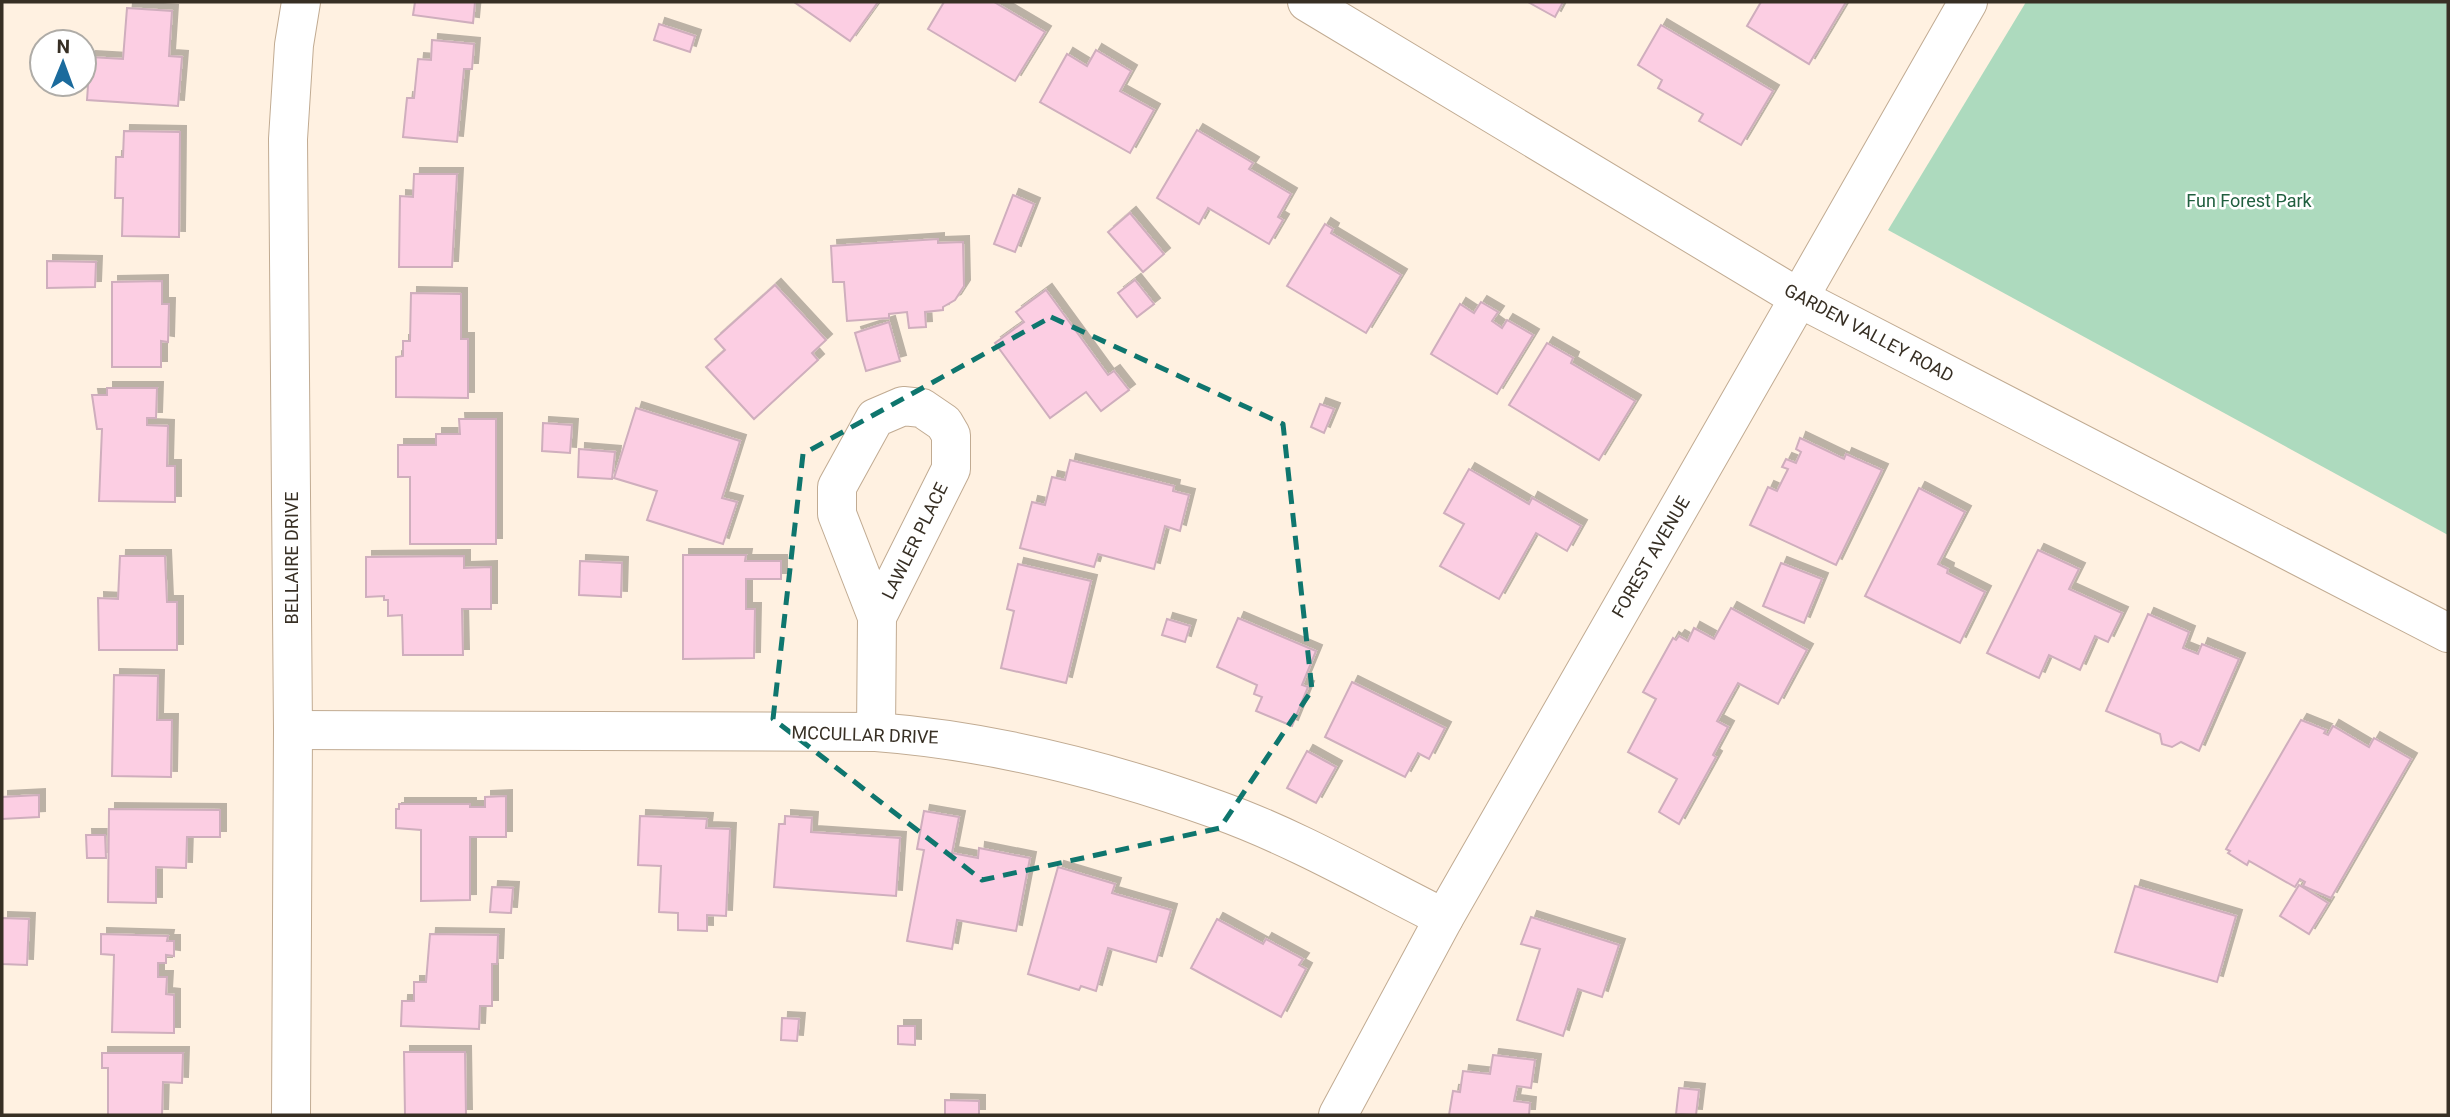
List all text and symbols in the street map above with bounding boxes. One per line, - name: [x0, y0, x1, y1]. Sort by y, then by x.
- north arrow: [28, 28, 98, 98]
- text: N: [56, 35, 70, 58]
- park label: Fun Forest Park: [2186, 190, 2313, 211]
- street label: GARDEN VALLEY ROAD: [1781, 279, 1957, 386]
- street label: LAWLER PLACE: [877, 479, 952, 603]
- street label: BELLAIRE DRIVE: [281, 492, 302, 624]
- street label: FOREST AVENUE: [1607, 492, 1694, 621]
- street label: MCCULLAR DRIVE: [791, 721, 939, 748]

